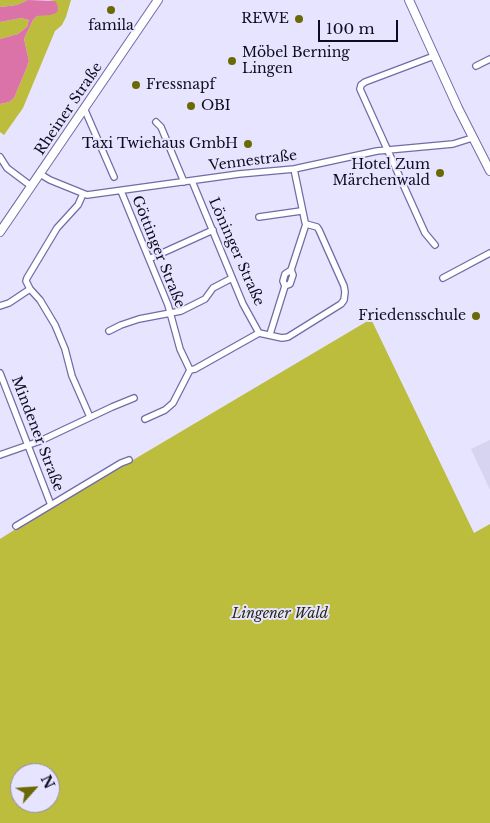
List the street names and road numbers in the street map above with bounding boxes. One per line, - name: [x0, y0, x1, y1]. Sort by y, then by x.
- street label: Rheiner Straße: [32, 59, 106, 159]
- street label: Vennestraße: [208, 147, 298, 175]
- street label: Göttinger Straße: [128, 193, 188, 311]
- street label: Löninger Straße: [205, 195, 267, 309]
- street label: Mindener Straße: [7, 374, 67, 494]

